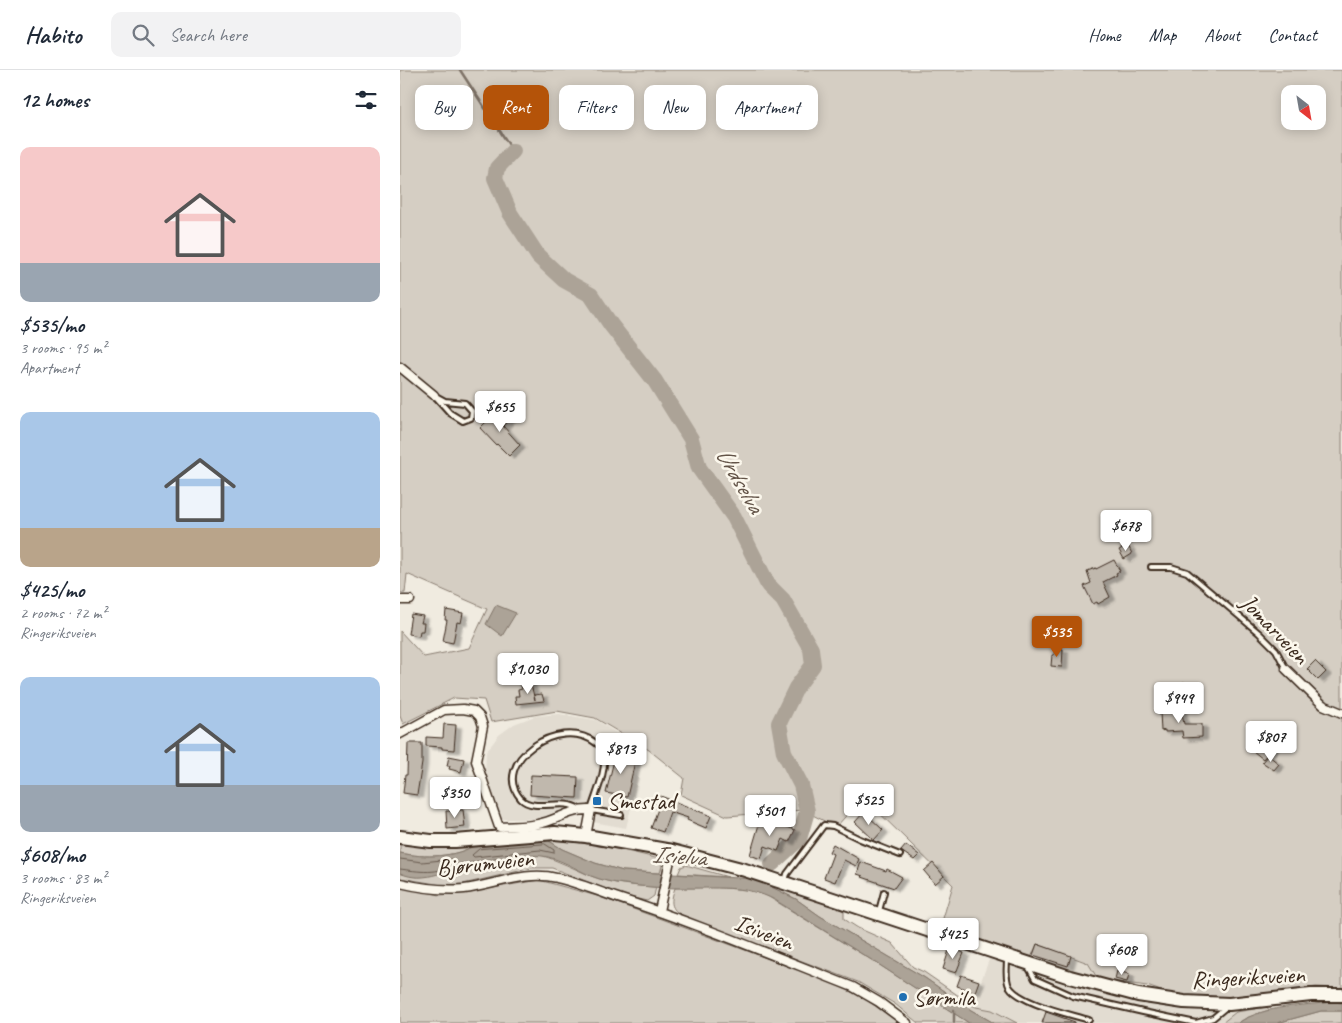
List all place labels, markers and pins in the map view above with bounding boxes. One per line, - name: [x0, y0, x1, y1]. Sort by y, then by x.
- pin: $655: [470, 390, 530, 433]
- pin: $678: [1096, 510, 1156, 552]
- pin: $535: [1027, 616, 1087, 658]
- pin: $1,030: [487, 652, 569, 695]
- pin: $949: [1149, 682, 1209, 724]
- pin: $807: [1241, 720, 1301, 763]
- pin: $813: [591, 732, 651, 775]
- pin: $350: [425, 776, 485, 819]
- pin: $525: [839, 784, 899, 826]
- place label: Smestad: [607, 786, 679, 816]
- pin: $501: [740, 794, 800, 837]
- marker: Smestad: [591, 795, 603, 807]
- pin: $425: [923, 918, 983, 960]
- pin: $608: [1092, 934, 1152, 976]
- place label: Sørmila: [913, 982, 976, 1012]
- marker: Sørmila: [897, 991, 909, 1003]

